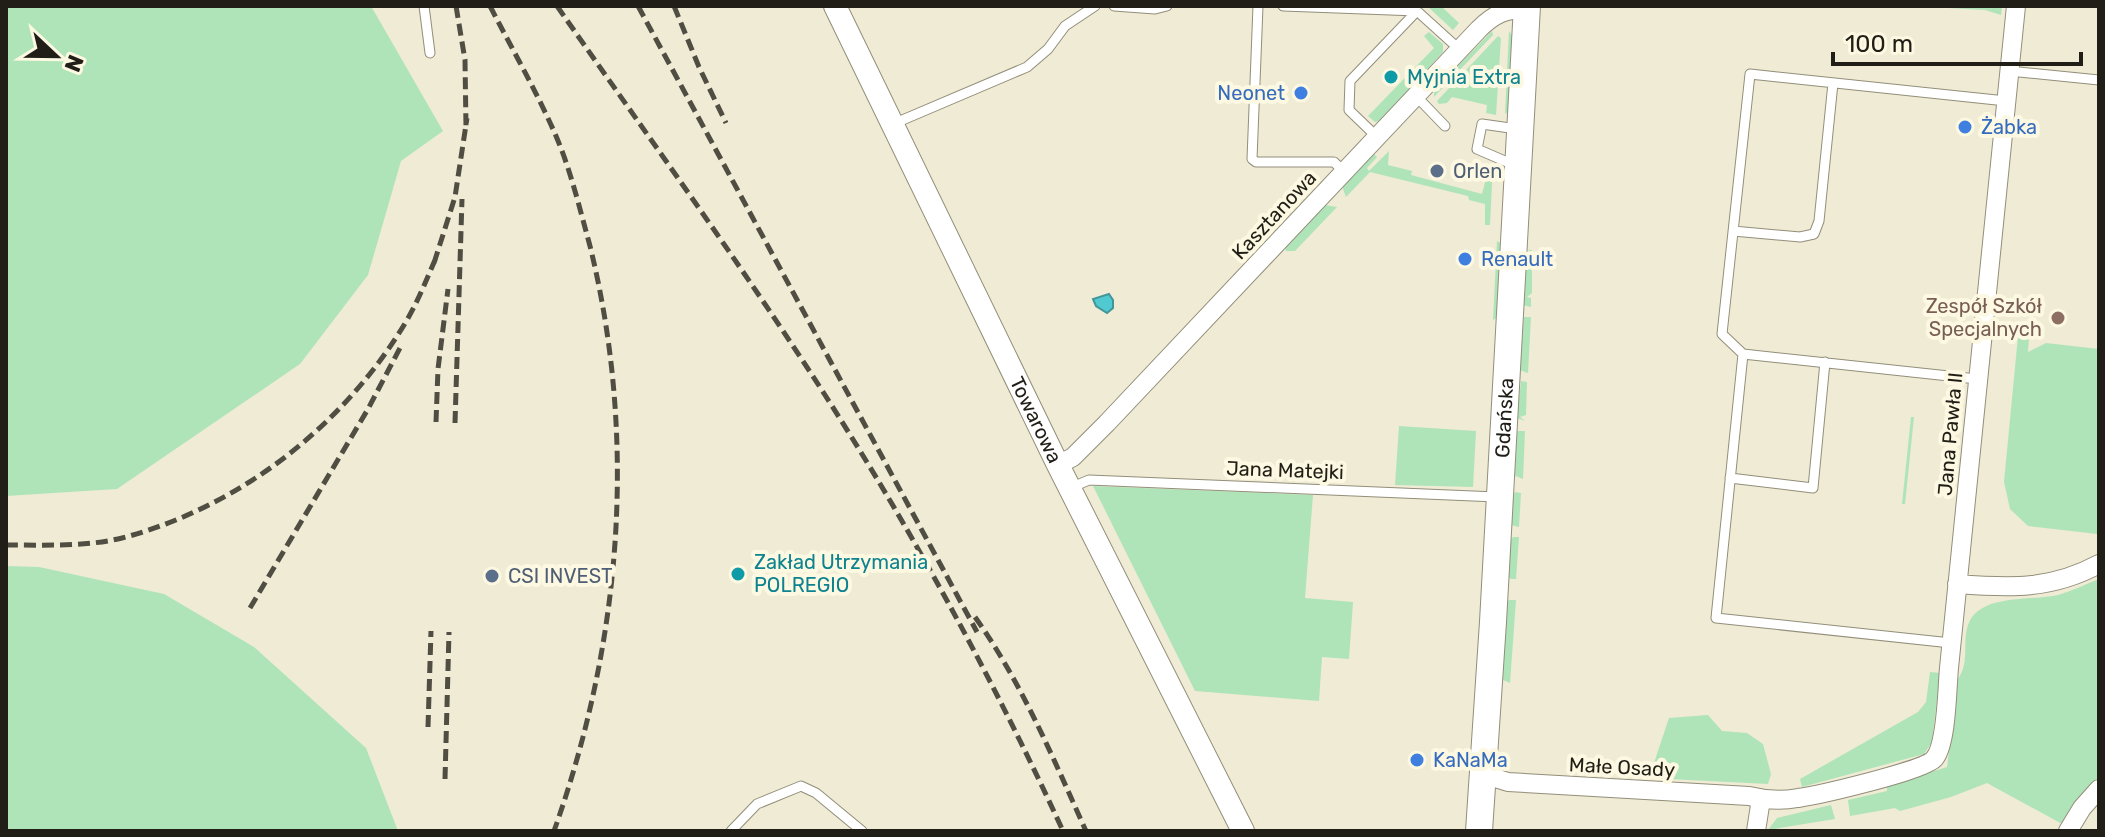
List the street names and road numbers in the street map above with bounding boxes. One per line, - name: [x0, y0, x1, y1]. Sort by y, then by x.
- street label: Kasztanowa: [1227, 166, 1321, 264]
- street label: Jana Pawła II: [1933, 371, 1967, 497]
- street label: Towarowa: [1005, 373, 1067, 467]
- street label: Gdańska: [1490, 377, 1518, 458]
- street label: Jana Matejki: [1226, 456, 1344, 484]
- street label: Małe Osady: [1568, 752, 1676, 782]

